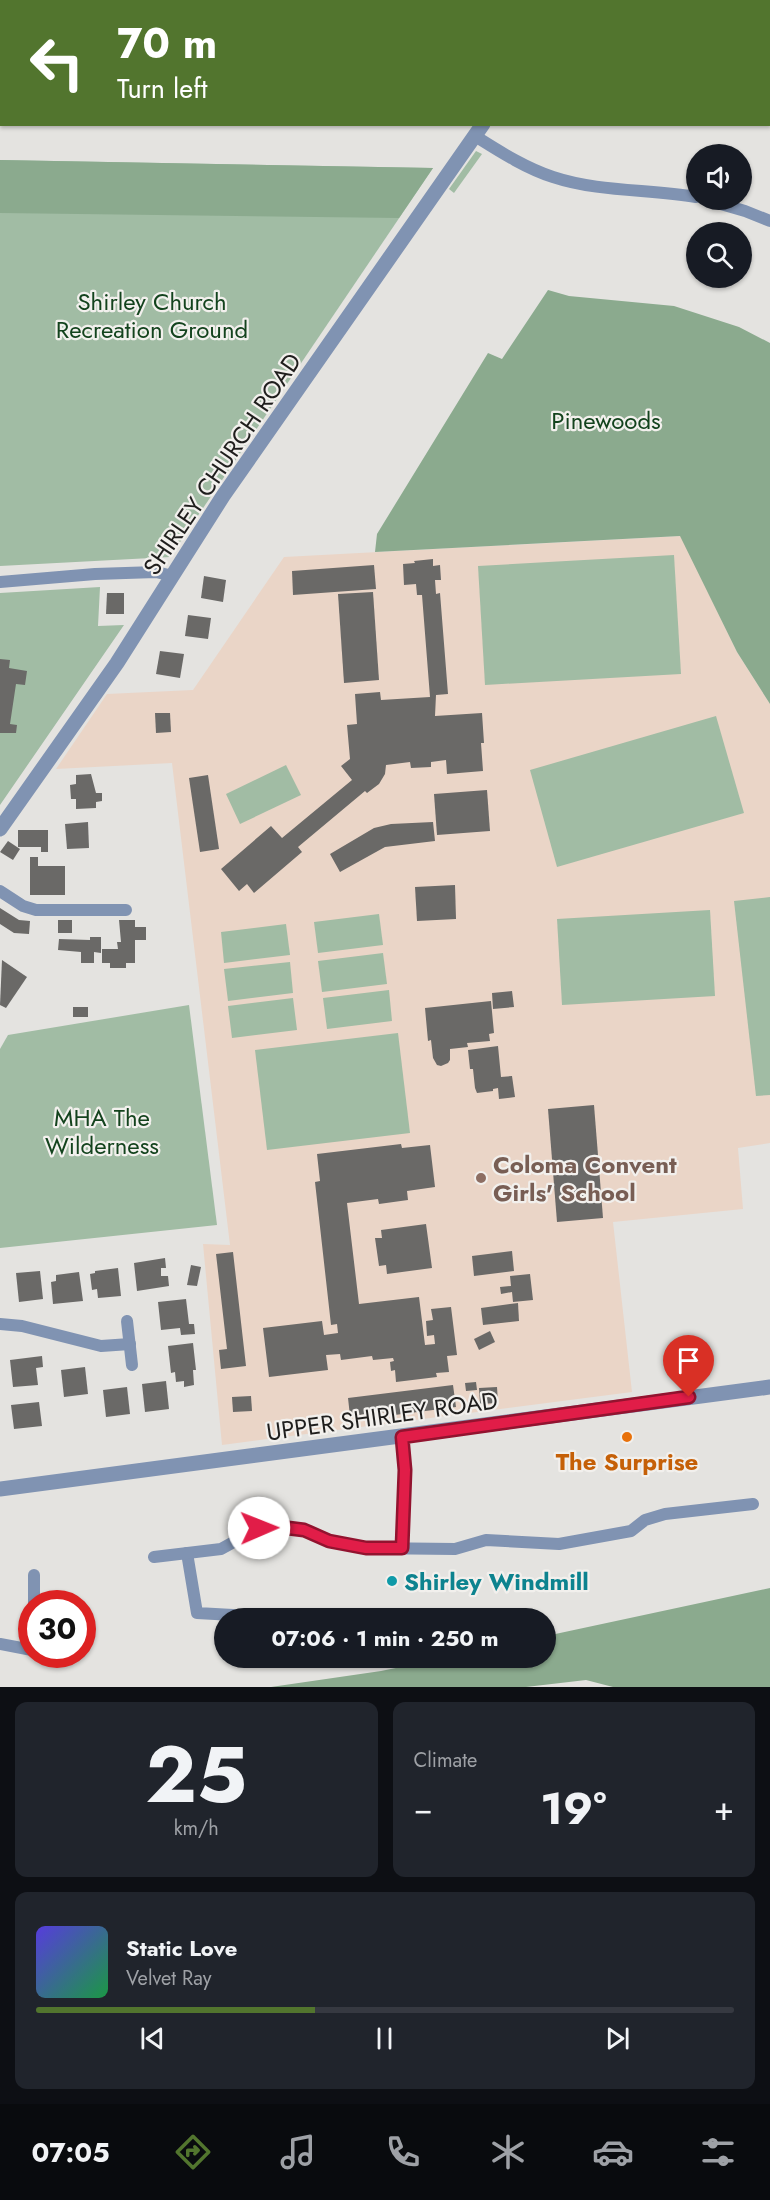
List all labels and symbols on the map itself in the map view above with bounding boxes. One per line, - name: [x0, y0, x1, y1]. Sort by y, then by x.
- park label: Shirley Church Recreation Ground: [56, 284, 248, 347]
- street label: SHIRLEY CHURCH ROAD: [135, 346, 309, 582]
- park label: Pinewoods: [551, 403, 661, 438]
- park label: MHA The Wilderness: [45, 1100, 159, 1163]
- place label: Coloma Convent Girls' School: [493, 1147, 677, 1210]
- marker: Coloma Convent Girls' School: [474, 1171, 488, 1185]
- pin: [663, 1335, 714, 1397]
- street label: UPPER SHIRLEY ROAD: [264, 1382, 500, 1450]
- marker: The Surprise: [620, 1430, 634, 1444]
- place label: The Surprise: [556, 1444, 698, 1479]
- position arrow: [227, 1496, 291, 1560]
- place label: Shirley Windmill: [404, 1564, 589, 1599]
- marker: Shirley Windmill: [385, 1574, 399, 1588]
- speed limit sign: 30: [18, 1590, 96, 1668]

